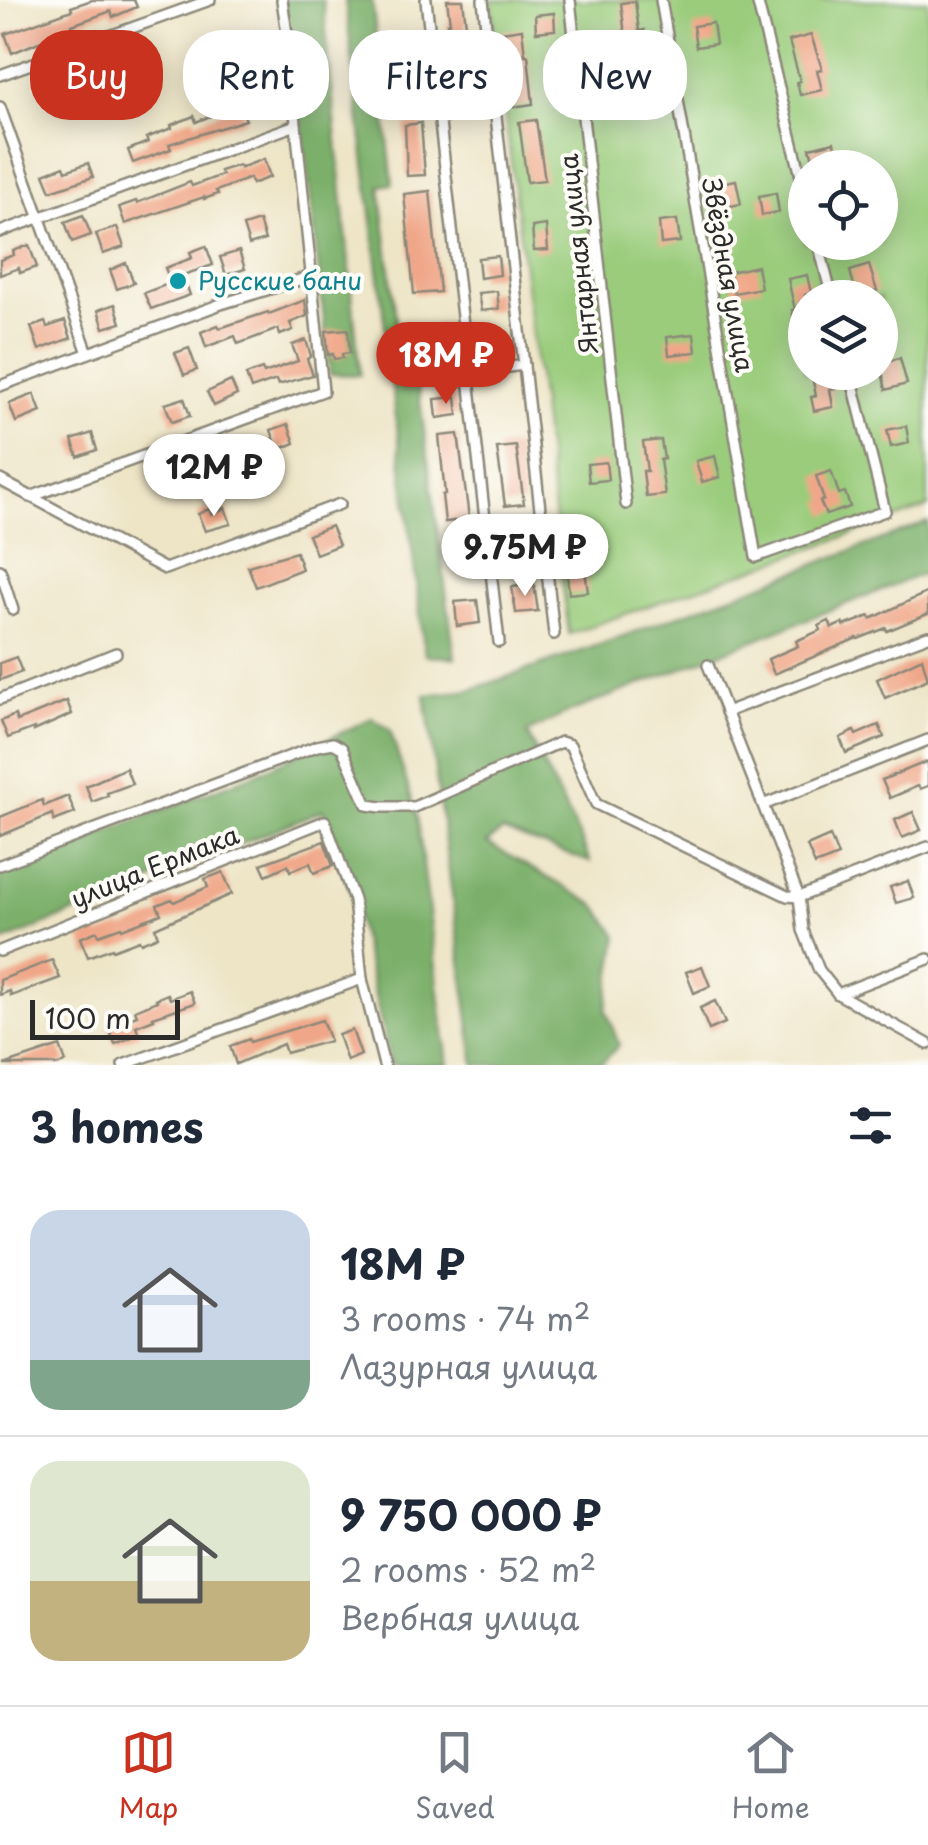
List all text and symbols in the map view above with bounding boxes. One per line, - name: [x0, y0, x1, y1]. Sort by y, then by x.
- chip: Buy: [30, 30, 163, 120]
- chip: Rent: [183, 30, 329, 120]
- chip: Filters: [349, 30, 523, 120]
- chip: New: [543, 30, 687, 120]
- map controls: [788, 150, 898, 390]
- button: locate: [788, 150, 898, 260]
- street label: Янтарная улица: [549, 152, 607, 356]
- street label: Звёздная улица: [693, 175, 765, 375]
- place label: Русские бани: [198, 261, 362, 299]
- marker: Русские бани: [167, 270, 189, 292]
- button: layers: [788, 280, 898, 390]
- pin: 18M ₽: [376, 322, 516, 407]
- text: 18M ₽: [398, 330, 494, 378]
- pin: 12M ₽: [144, 434, 284, 519]
- text: 12M ₽: [165, 442, 263, 490]
- pin: 9.75M ₽: [433, 514, 617, 599]
- text: 9.75M ₽: [463, 522, 587, 570]
- street label: улица Ермака: [65, 815, 245, 917]
- scale bar: [30, 995, 180, 1040]
- text: 100 m: [45, 996, 131, 1039]
- text: 3 homes: [30, 1094, 203, 1157]
- icon: filters: [843, 1098, 898, 1153]
- text: 18M ₽: [340, 1231, 465, 1294]
- icon: home: [110, 1250, 230, 1370]
- text: 3 rooms · 74 m²: [340, 1294, 590, 1342]
- text: Лазурная улица: [340, 1342, 597, 1390]
- text: 9 750 000 ₽: [340, 1482, 601, 1545]
- icon: home: [110, 1501, 230, 1621]
- text: 2 rooms · 52 m²: [340, 1545, 596, 1593]
- text: Вербная улица: [340, 1593, 579, 1641]
- tab: Map: [118, 1725, 178, 1828]
- tab: Saved: [415, 1725, 495, 1828]
- tab: Home: [732, 1725, 810, 1828]

